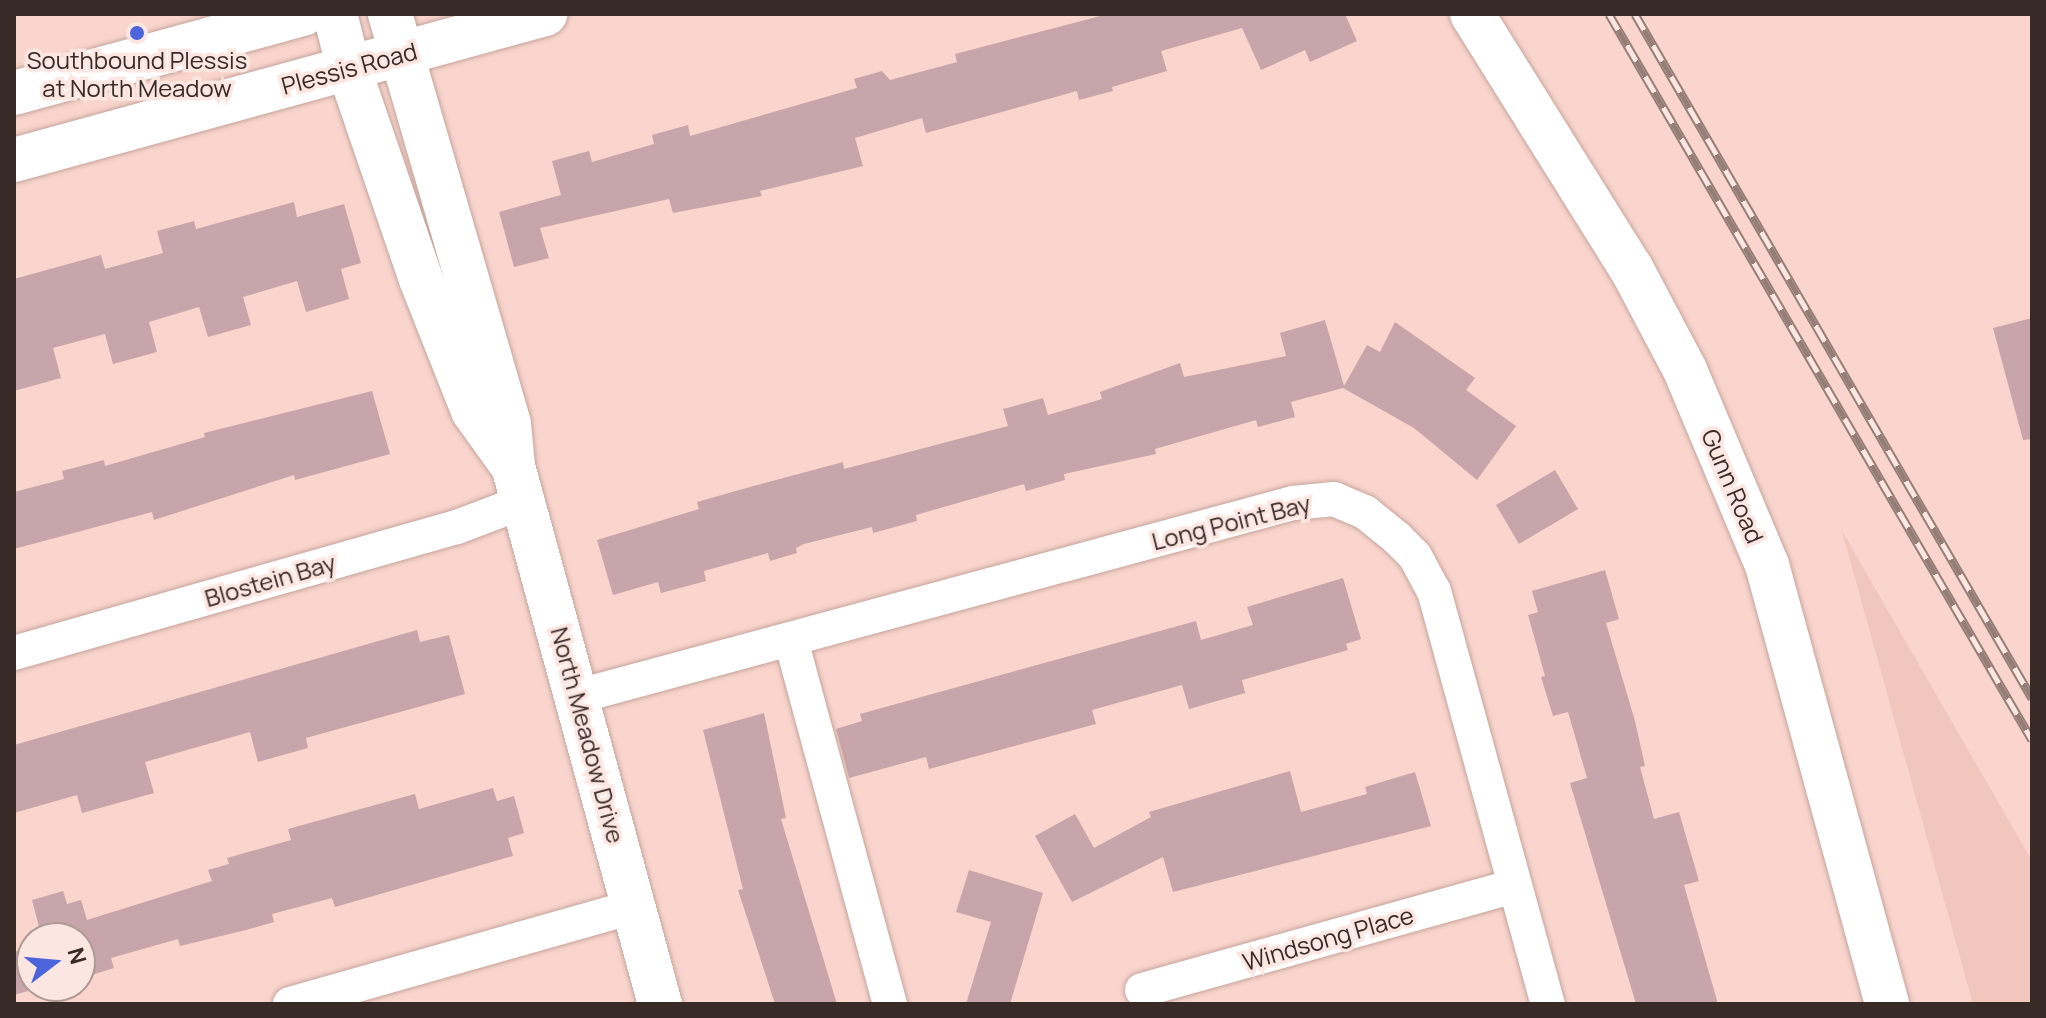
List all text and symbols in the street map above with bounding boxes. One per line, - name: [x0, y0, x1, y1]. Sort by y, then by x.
- marker: Southbound Plessis at North Meadow: [128, 24, 146, 42]
- street label: Plessis Road: [278, 36, 420, 100]
- place label: Southbound Plessis at North Meadow: [27, 46, 247, 102]
- street label: Gunn Road: [1696, 425, 1770, 547]
- street label: Long Point Bay: [1149, 488, 1313, 556]
- street label: Blostein Bay: [201, 548, 339, 612]
- street label: North Meadow Drive: [545, 624, 631, 846]
- street label: Windsong Place: [1239, 900, 1417, 976]
- north arrow: [16, 922, 96, 1002]
- text: N: [61, 944, 94, 968]

